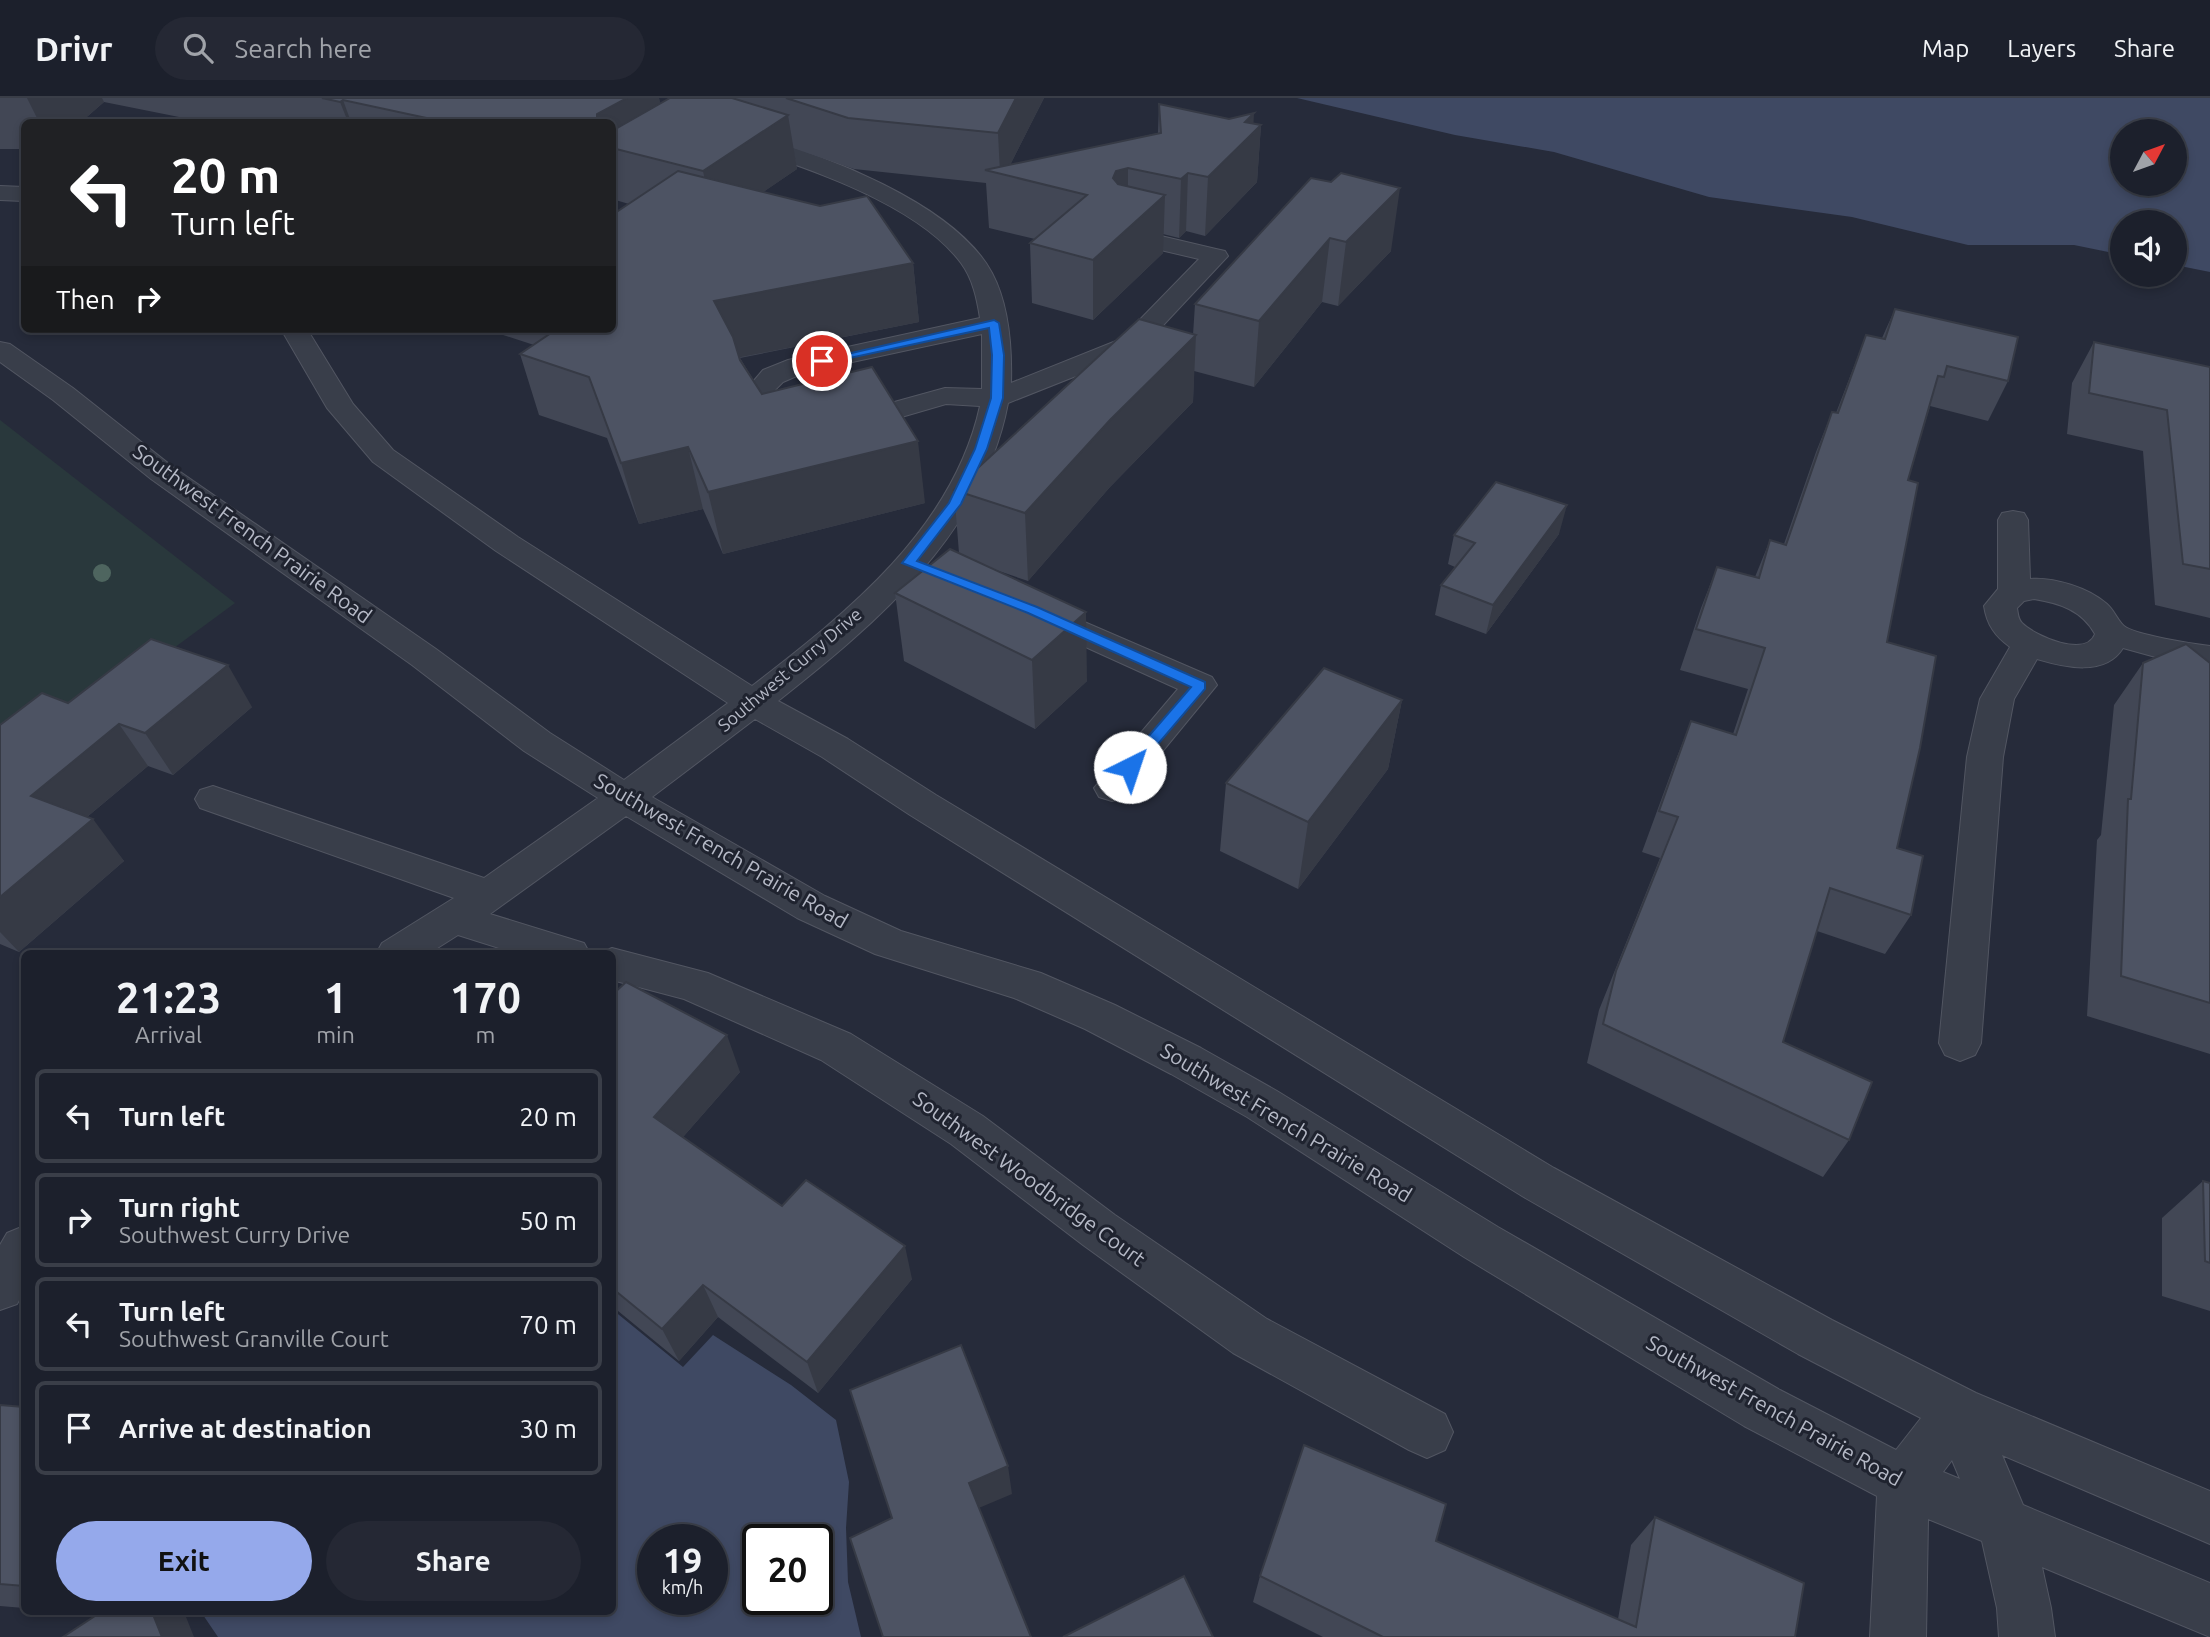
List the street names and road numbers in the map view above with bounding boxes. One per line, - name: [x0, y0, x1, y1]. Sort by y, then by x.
- street label: Southwest French Prairie Road: [129, 439, 376, 628]
- street label: Southwest Curry Drive: [714, 603, 865, 735]
- street label: Southwest French Prairie Road: [591, 768, 852, 933]
- street label: Southwest French Prairie Road: [1157, 1038, 1416, 1207]
- street label: Southwest Woodbridge Court: [909, 1086, 1150, 1270]
- street label: Southwest French Prairie Road: [1642, 1330, 1907, 1491]

